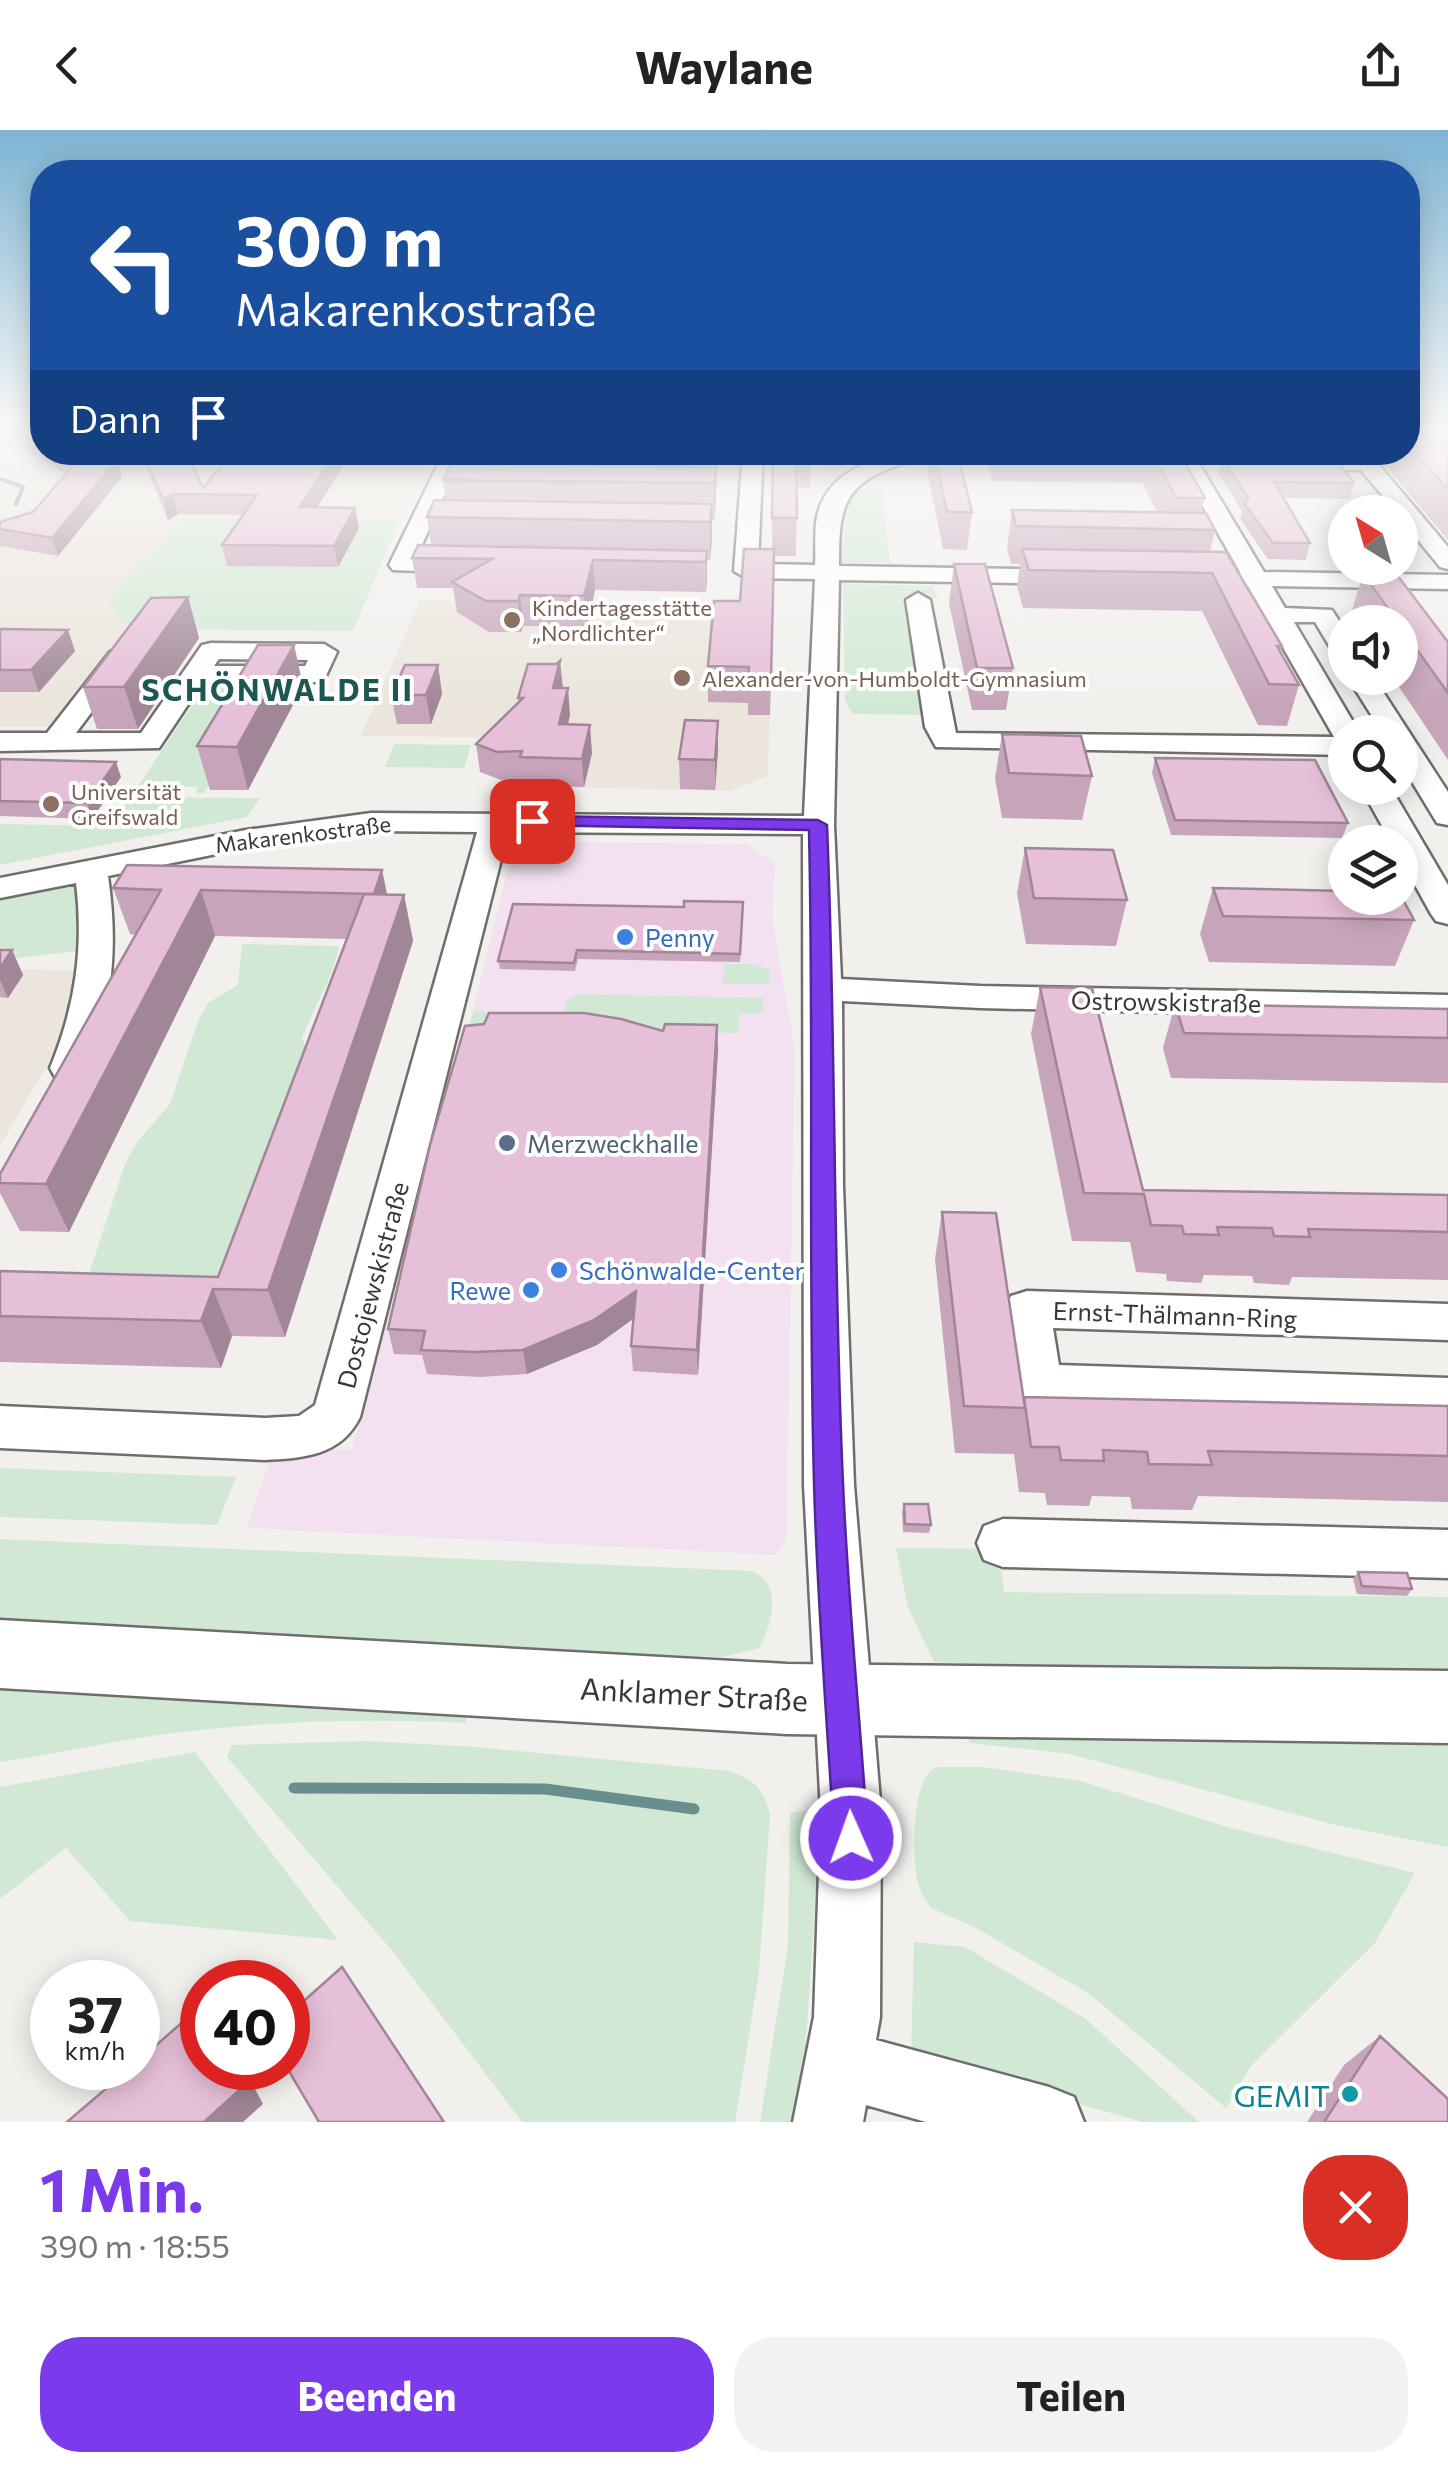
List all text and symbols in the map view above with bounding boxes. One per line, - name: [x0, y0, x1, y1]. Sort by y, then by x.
- icon: back: [40, 38, 95, 93]
- text: Waylane: [635, 38, 813, 93]
- icon: share: [1353, 38, 1408, 93]
- text: 300 m: [235, 195, 443, 280]
- icon: left: [70, 200, 200, 330]
- text: Makarenkostraße: [235, 280, 597, 335]
- icon: arrive: [181, 390, 236, 445]
- text: Dann: [70, 394, 161, 441]
- north arrow: [1328, 495, 1418, 585]
- map controls: [1328, 495, 1418, 915]
- place label: Kindertagesstätte „Nordlichter“: [532, 594, 712, 646]
- button: sound: [1328, 605, 1418, 695]
- marker: Kindertagesstätte „Nordlichter“: [501, 609, 523, 631]
- place label: Alexander-von-Humboldt-Gymnasium: [702, 665, 1087, 692]
- marker: Alexander-von-Humboldt-Gymnasium: [671, 667, 693, 689]
- district label: SCHÖNWALDE II: [141, 670, 415, 707]
- button: search: [1328, 715, 1418, 805]
- place label: Universität Greifswald: [71, 778, 181, 830]
- pin: [490, 779, 575, 864]
- marker: Universität Greifswald: [40, 793, 62, 815]
- icon: arrive: [505, 794, 560, 849]
- street label: Makarenkostraße: [214, 810, 392, 858]
- button: layers: [1328, 825, 1418, 915]
- place label: Penny: [645, 922, 715, 952]
- marker: Penny: [614, 926, 636, 948]
- street label: Ostrowskistraße: [1071, 984, 1261, 1018]
- place label: Merzweckhalle: [527, 1128, 698, 1158]
- marker: Merzweckhalle: [496, 1132, 518, 1154]
- street label: Dostojewskistraße: [330, 1178, 414, 1392]
- place label: Schönwalde-Center: [579, 1255, 805, 1285]
- marker: Schönwalde-Center: [548, 1259, 570, 1281]
- place label: Rewe: [449, 1275, 511, 1305]
- marker: Rewe: [520, 1279, 542, 1301]
- street label: Ernst-Thälmann-Ring: [1052, 1295, 1298, 1333]
- street label: Anklamer Straße: [579, 1669, 809, 1717]
- position arrow: [799, 1786, 903, 1890]
- speed limit sign: 40: [180, 1960, 310, 2090]
- text: 37: [67, 1982, 123, 2043]
- text: km/h: [65, 2035, 125, 2065]
- place label: GEMIT: [1234, 2076, 1330, 2113]
- marker: GEMIT: [1339, 2083, 1361, 2105]
- text: 1 Min.: [40, 2151, 204, 2224]
- button: close: [1303, 2155, 1408, 2260]
- text: 390 m · 18:55: [40, 2225, 230, 2265]
- button: Beenden: [40, 2337, 714, 2452]
- button: Teilen: [734, 2337, 1408, 2452]

